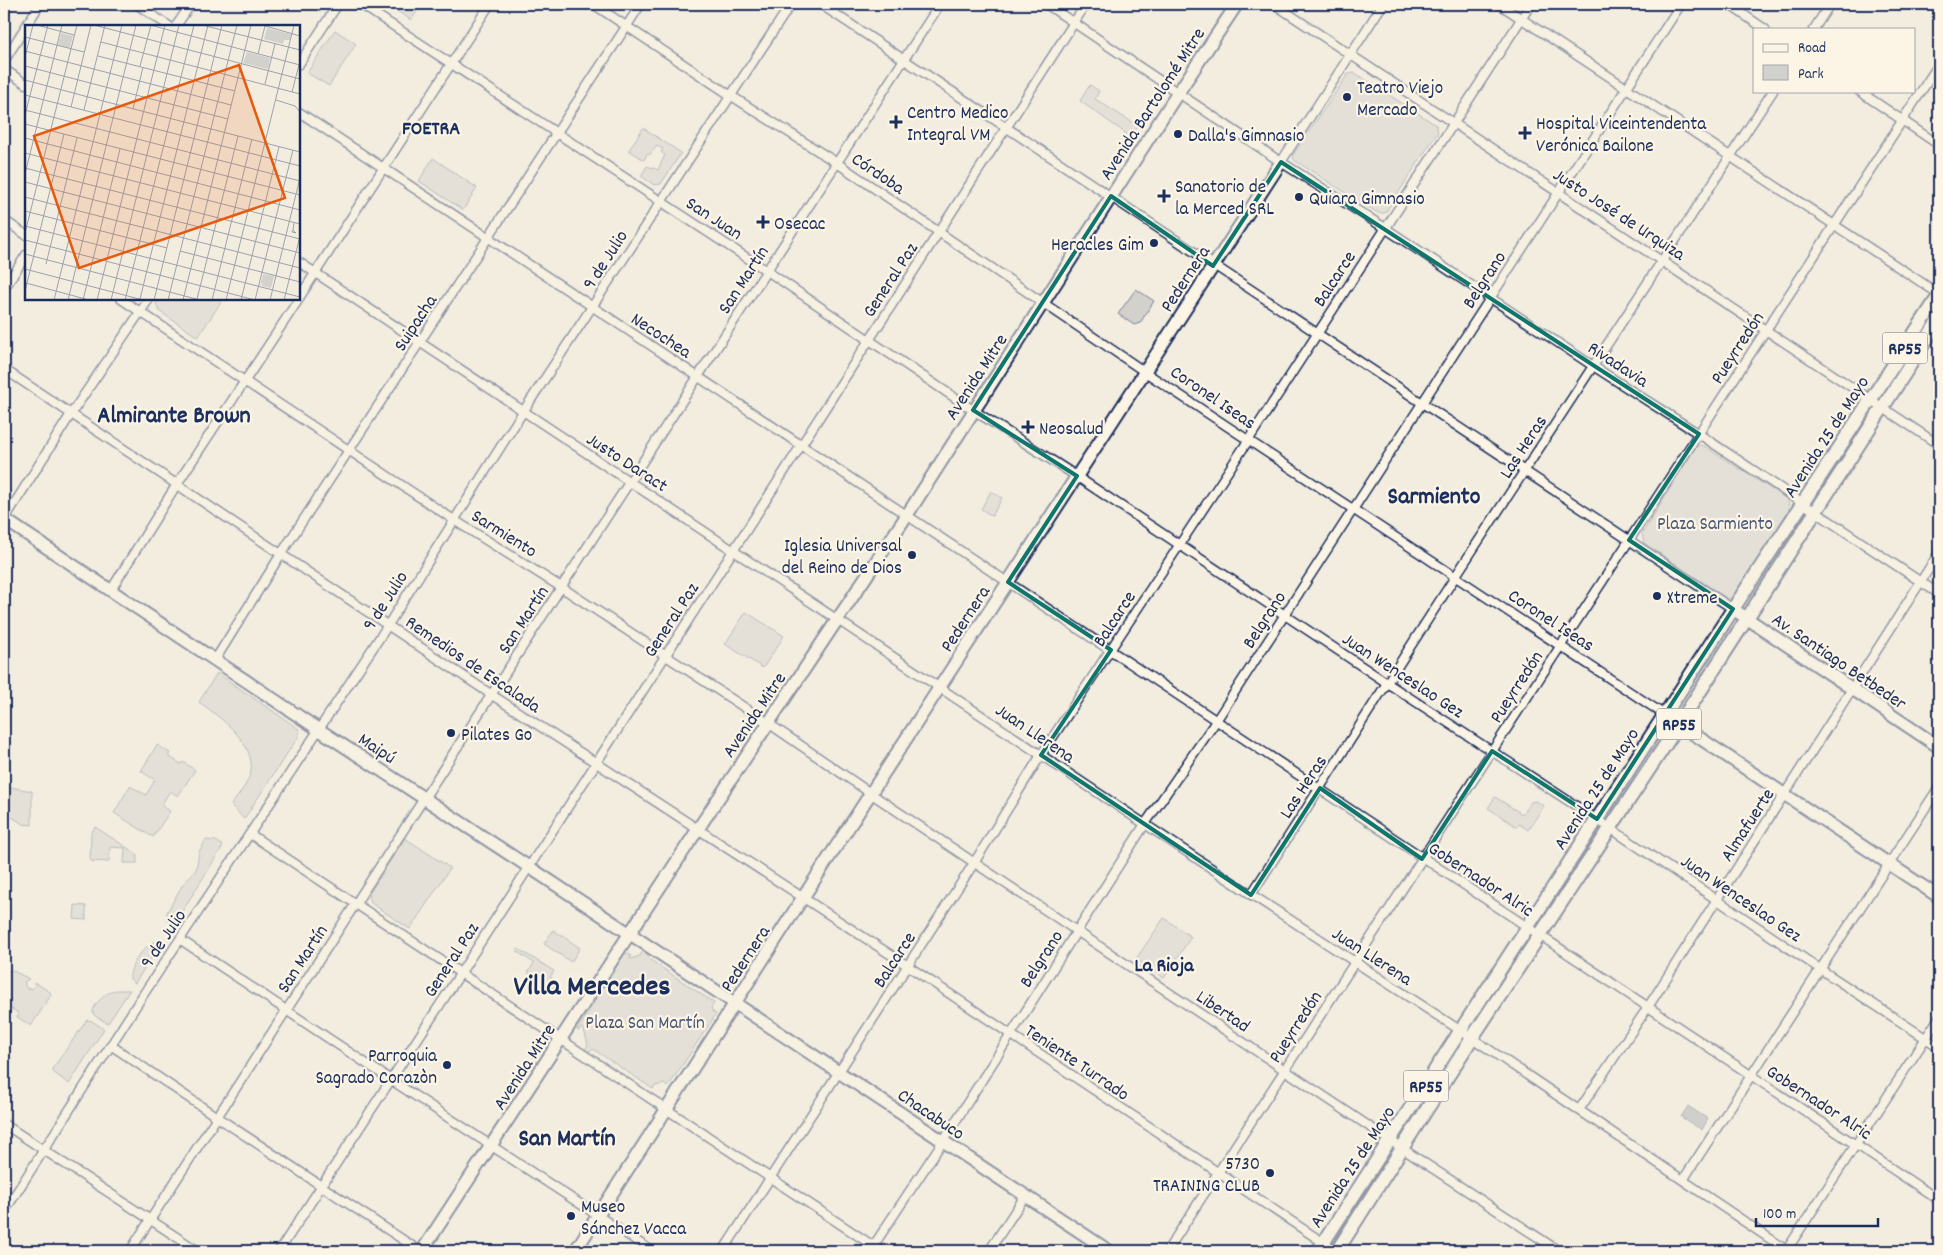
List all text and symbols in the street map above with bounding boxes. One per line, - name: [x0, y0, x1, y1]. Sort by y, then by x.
- street label: Avenida Bartolomé Mitre: [1094, 23, 1213, 187]
- inset map: [25, 25, 300, 300]
- legend: [1753, 28, 1916, 92]
- text: Road: [1798, 38, 1826, 60]
- text: Park: [1798, 64, 1824, 86]
- place label: Teatro Viejo Mercado: [1357, 76, 1443, 125]
- marker: Teatro Viejo Mercado: [1341, 91, 1353, 103]
- place label: Centro Medico Integral VM: [907, 101, 1008, 150]
- place label: Hospital Viceintendenta Verónica Bailone: [1536, 112, 1707, 161]
- marker: Centro Medico Integral VM: [889, 115, 903, 129]
- district label: FOETRA: [402, 116, 460, 144]
- place label: Dalla's Gimnasio: [1188, 124, 1305, 151]
- marker: Hospital Viceintendenta Verónica Bailone: [1518, 126, 1532, 140]
- marker: Dalla's Gimnasio: [1172, 128, 1184, 140]
- street label: Córdoba: [845, 147, 910, 203]
- street label: Justo José de Urquiza: [1547, 163, 1690, 269]
- place label: Sanatorio de la Merced SRL: [1175, 175, 1274, 224]
- place label: Quiara Gimnasio: [1309, 187, 1425, 214]
- marker: Sanatorio de la Merced SRL: [1157, 189, 1171, 203]
- street label: San Juan: [679, 191, 747, 248]
- marker: Quiara Gimnasio: [1293, 191, 1305, 203]
- place label: Osecac: [774, 212, 825, 239]
- marker: Osecac: [756, 215, 770, 229]
- street label: 9 de Julio: [578, 226, 636, 296]
- place label: Heracles Gim: [1051, 233, 1144, 260]
- marker: Heracles Gim: [1148, 237, 1160, 249]
- street label: General Paz: [858, 238, 926, 324]
- street label: Pedernera: [1155, 240, 1219, 318]
- street label: San Martín: [713, 241, 777, 320]
- street label: Balcarce: [1308, 247, 1364, 313]
- street label: Belgrano: [1457, 247, 1515, 315]
- street label: Suipacha: [388, 289, 446, 358]
- street label: Necochea: [624, 307, 697, 367]
- street label: Pueyrredón: [1705, 307, 1772, 390]
- street label: Avenida Mitre: [940, 329, 1016, 426]
- road number: RP55: [1882, 332, 1928, 363]
- street label: Rivadavia: [1581, 336, 1654, 396]
- street label: Coronel Iseas: [1164, 360, 1260, 438]
- street label: Avenida 25 de Mayo: [1778, 372, 1877, 504]
- district label: Almirante Brown: [97, 400, 251, 434]
- street label: Las Heras: [1494, 411, 1556, 485]
- place label: Neosalud: [1039, 417, 1104, 444]
- marker: Neosalud: [1021, 420, 1035, 434]
- street label: Justo Daract: [580, 427, 672, 500]
- district label: Sarmiento: [1388, 481, 1481, 515]
- street label: Sarmiento: [465, 504, 541, 566]
- park label: Plaza Sarmiento: [1657, 512, 1773, 539]
- place label: Iglesia Universal del Reino de Dios: [782, 534, 902, 583]
- marker: Iglesia Universal del Reino de Dios: [906, 549, 918, 561]
- street label: 9 de Julio: [358, 567, 416, 637]
- street label: General Paz: [639, 578, 707, 664]
- street label: Pedernera: [935, 580, 999, 658]
- street label: San Martín: [493, 581, 557, 660]
- street label: Coronel Iseas: [1501, 584, 1599, 660]
- place label: Xtreme: [1667, 586, 1718, 613]
- street label: Balcarce: [1088, 587, 1144, 653]
- street label: Belgrano: [1237, 587, 1295, 655]
- marker: Xtreme: [1651, 590, 1663, 602]
- street label: Av. Santiago Betbeder: [1765, 608, 1911, 718]
- street label: Remedios de Escalada: [399, 610, 546, 722]
- street label: Juan Wenceslao Gez: [1336, 627, 1468, 727]
- street label: Pueyrredón: [1484, 646, 1551, 729]
- street label: Avenida Mitre: [717, 668, 795, 764]
- street label: Juan Llerena: [989, 698, 1080, 772]
- road number: RP55: [1656, 709, 1702, 740]
- place label: Pilates Go: [461, 723, 532, 750]
- street label: Avenida 25 de Mayo: [1548, 724, 1647, 856]
- marker: Pilates Go: [445, 727, 457, 739]
- street label: Maipú: [352, 728, 400, 772]
- street label: Las Heras: [1274, 751, 1336, 825]
- street label: Almafuerte: [1715, 784, 1783, 868]
- street label: Gobernador Alric: [1422, 837, 1538, 925]
- street label: Juan Wenceslao Gez: [1674, 849, 1806, 950]
- street label: 9 de Julio: [135, 905, 195, 975]
- street label: General Paz: [419, 918, 487, 1004]
- street label: San Martín: [272, 920, 336, 999]
- street label: Pedernera: [715, 920, 779, 998]
- street label: Juan Llerena: [1326, 922, 1417, 995]
- street label: Belgrano: [1014, 926, 1072, 994]
- street label: Balcarce: [868, 928, 924, 994]
- district label: La Rioja: [1134, 953, 1194, 981]
- district label: Villa Mercedes: [514, 968, 670, 1009]
- street label: Libertad: [1190, 985, 1254, 1041]
- street label: Pueyrredón: [1263, 986, 1330, 1069]
- park label: Plaza San Martín: [585, 1011, 705, 1038]
- street label: Avenida Mitre: [488, 1019, 564, 1116]
- street label: Teniente Turrado: [1018, 1019, 1134, 1109]
- place label: Parroquia Sagrado Corazòn: [315, 1044, 438, 1093]
- marker: Parroquia Sagrado Corazòn: [441, 1059, 453, 1071]
- street label: Gobernador Alric: [1760, 1060, 1876, 1148]
- road number: RP55: [1404, 1070, 1448, 1102]
- street label: Chacabuco: [891, 1083, 969, 1148]
- street label: Avenida 25 de Mayo: [1304, 1102, 1403, 1234]
- district label: San Martín: [518, 1123, 616, 1157]
- place label: 5730 TRAINING CLUB: [1153, 1152, 1260, 1201]
- marker: 5730 TRAINING CLUB: [1264, 1167, 1276, 1179]
- place label: Museo Sánchez Vacca: [581, 1195, 687, 1244]
- scale bar: [1756, 1195, 1878, 1227]
- text: 100 m: [1763, 1204, 1796, 1226]
- marker: Museo Sánchez Vacca: [565, 1210, 577, 1222]

